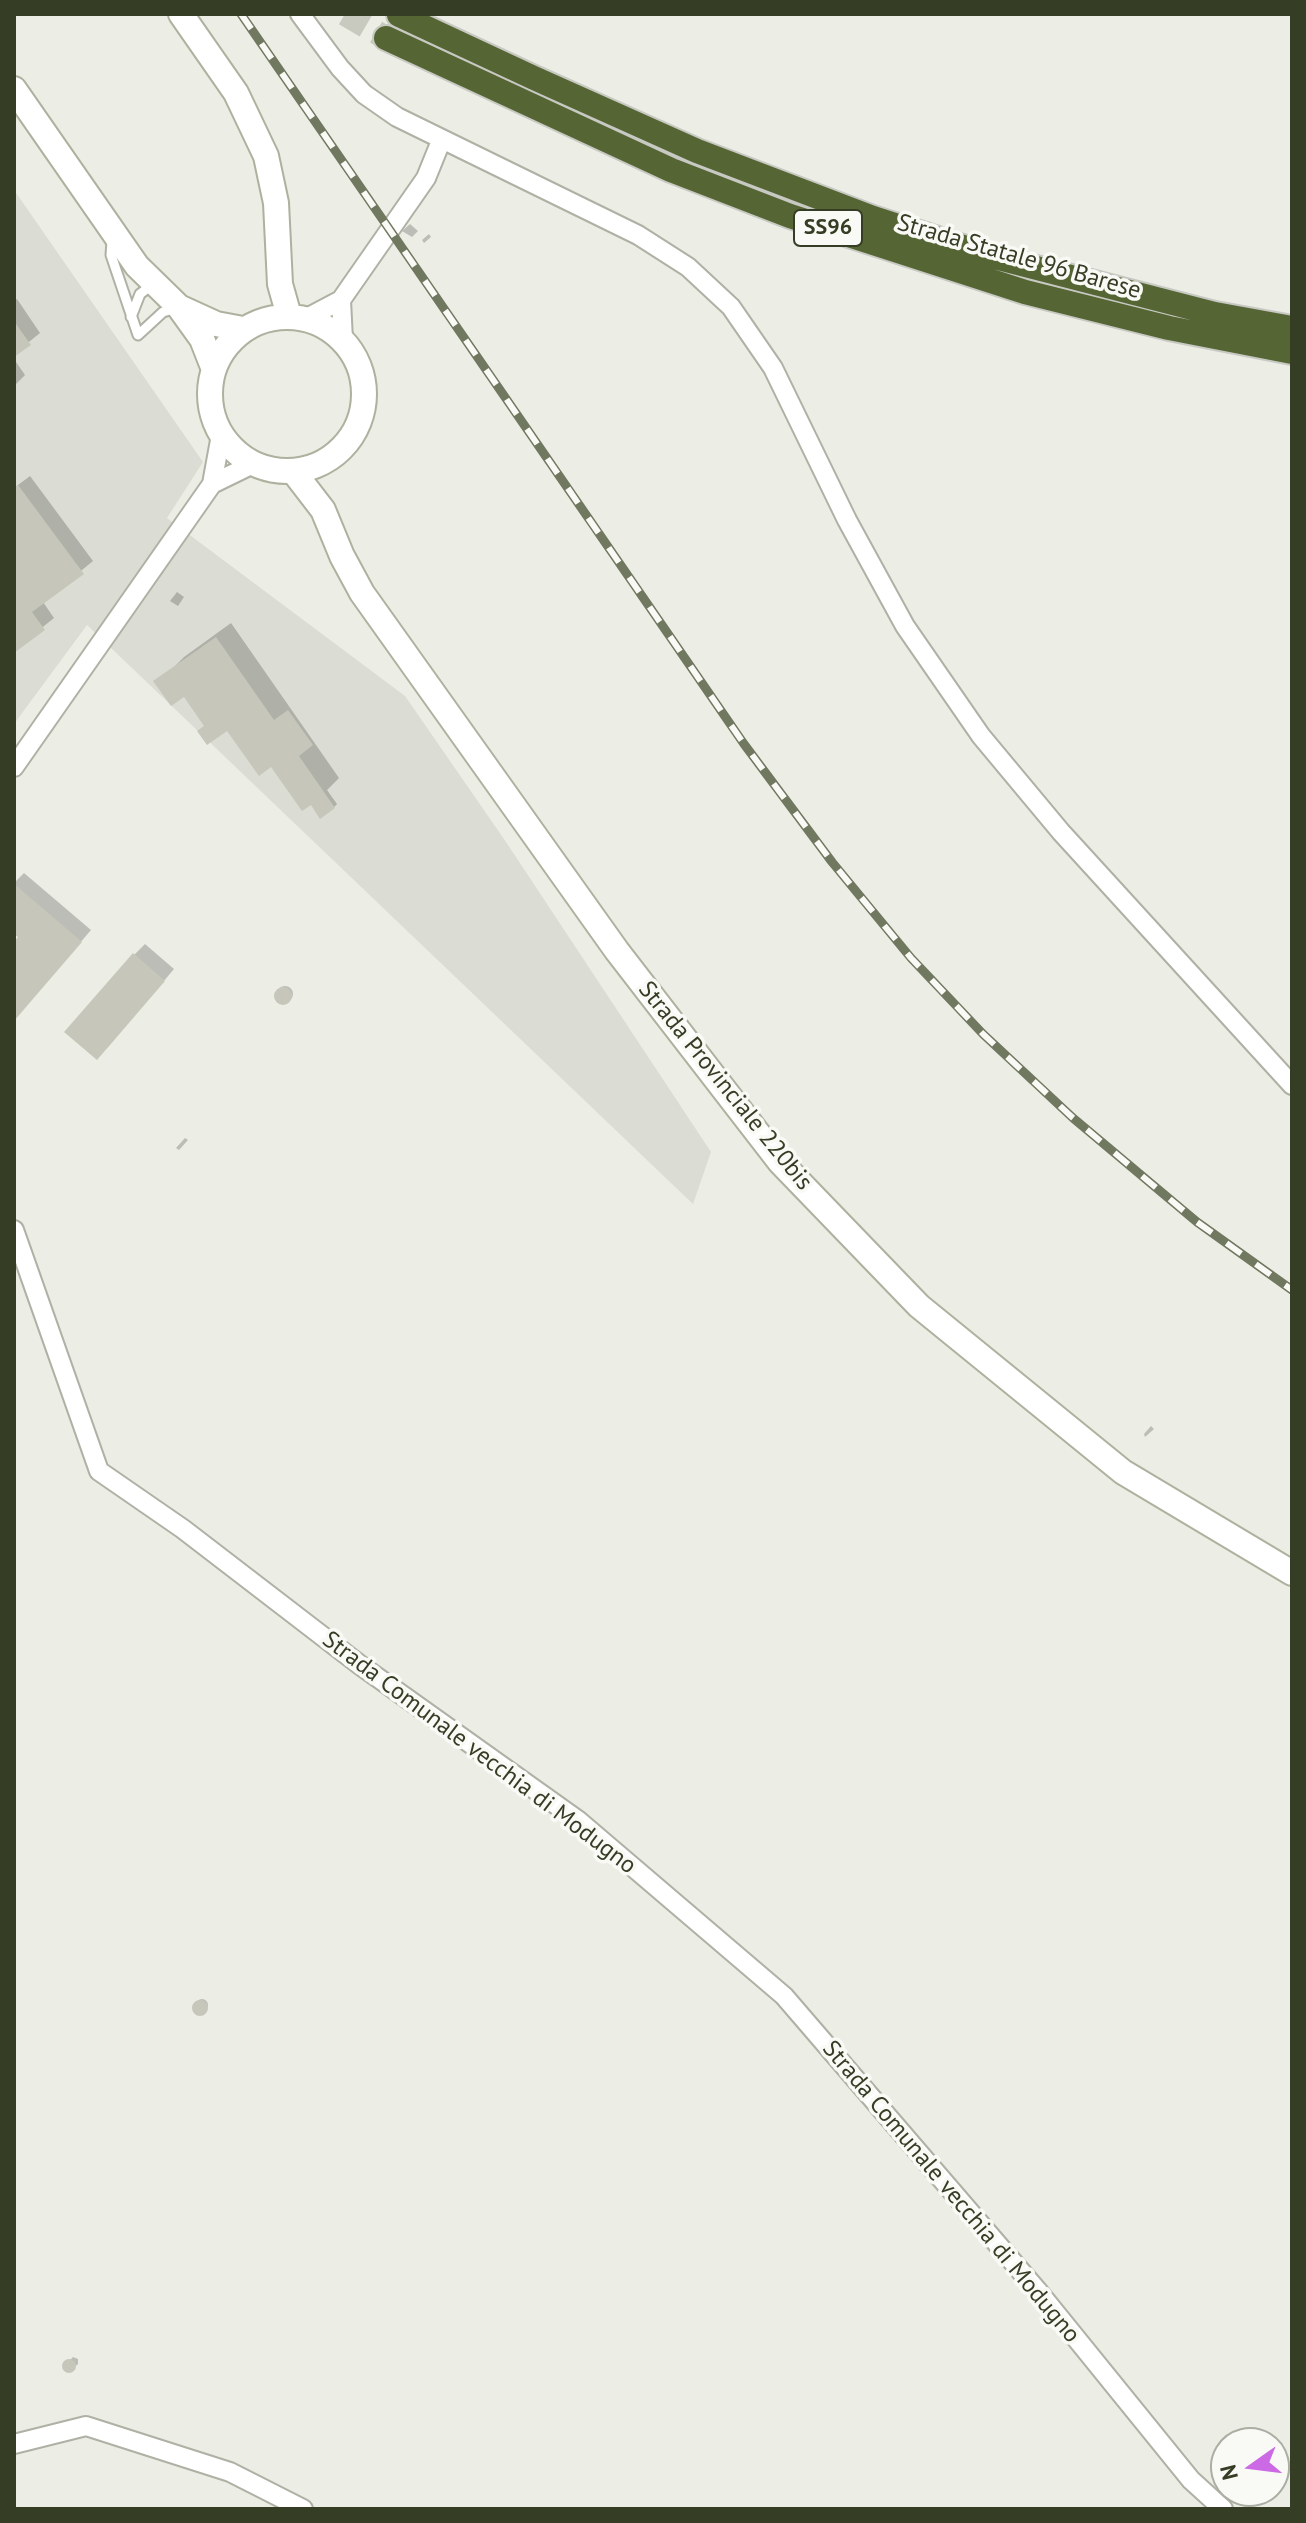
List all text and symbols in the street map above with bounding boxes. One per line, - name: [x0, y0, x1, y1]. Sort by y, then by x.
- street label: Strada Statale 96 Barese: [894, 208, 1144, 306]
- road number: SS96: [794, 210, 862, 246]
- street label: Strada Provinciale 220bis: [632, 976, 818, 1196]
- street label: Strada Comunale vecchia di Modugno: [316, 1626, 642, 1880]
- street label: Strada Comunale vecchia di Modugno: [816, 2035, 1086, 2349]
- north arrow: [1210, 2427, 1290, 2507]
- text: N: [1213, 2462, 1244, 2483]

